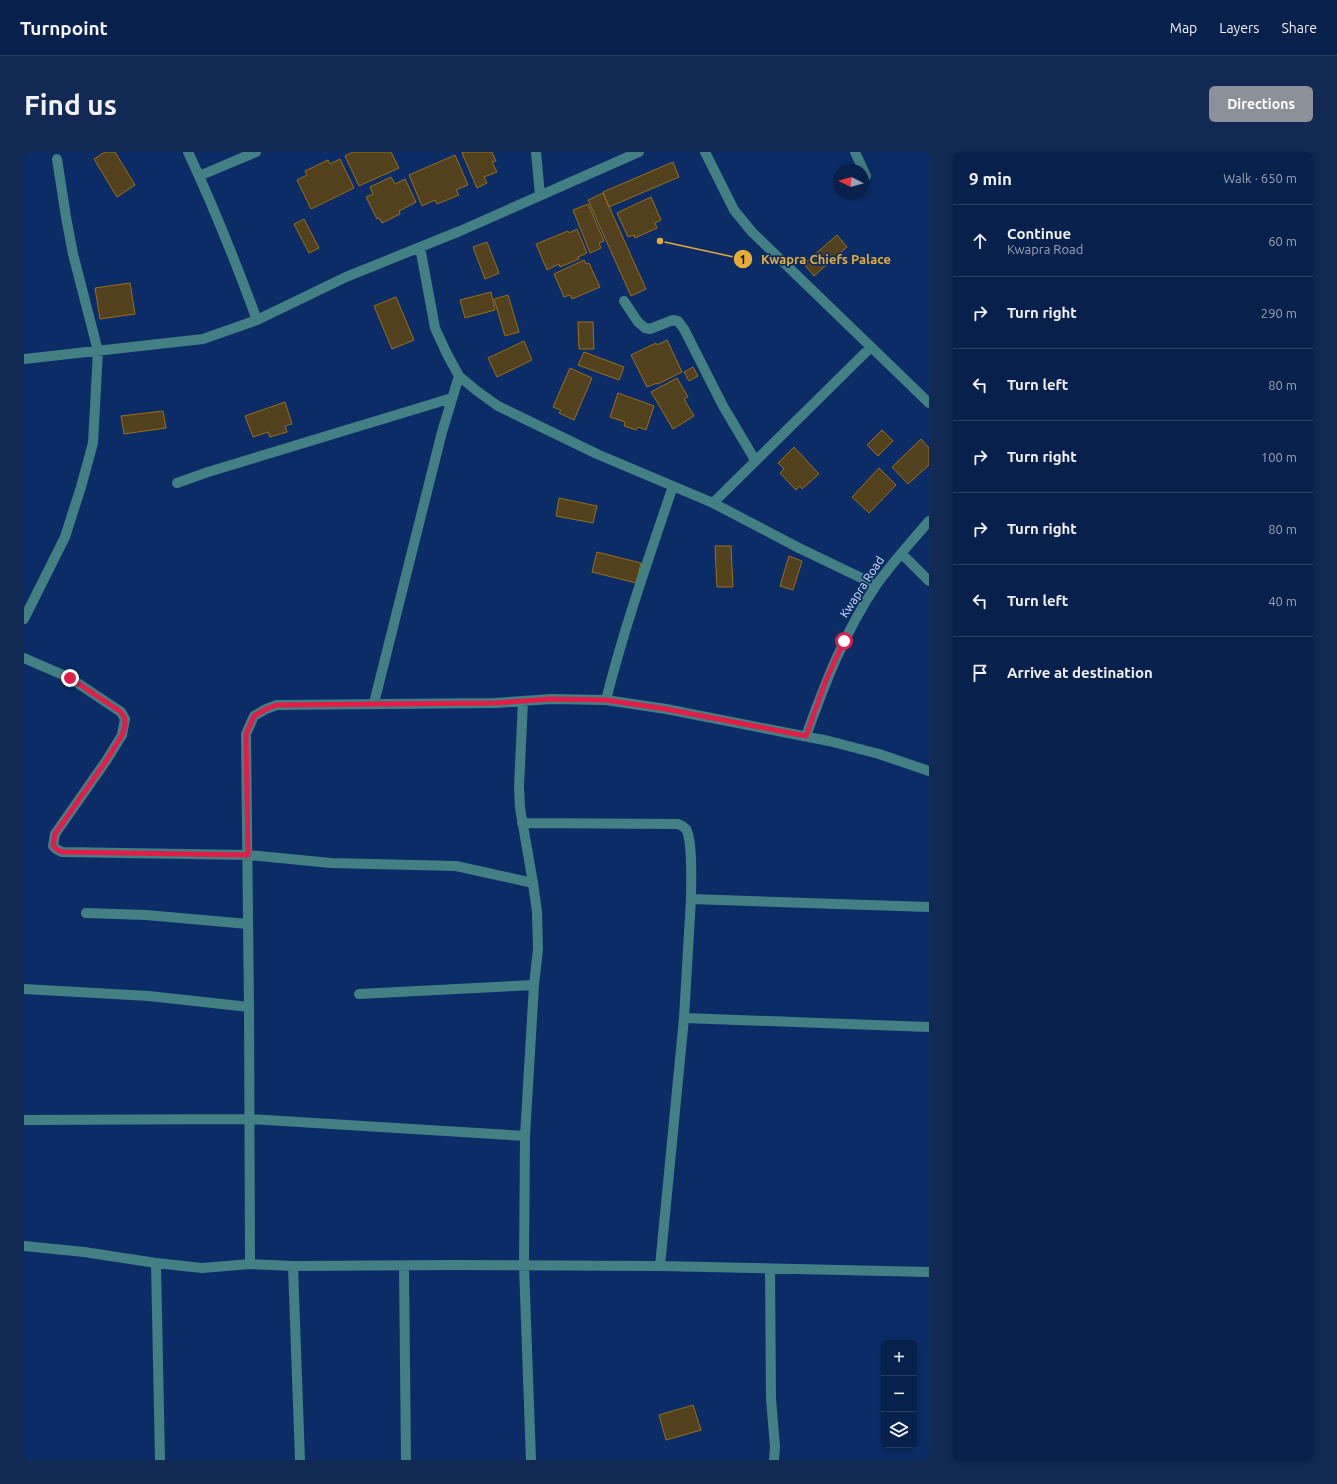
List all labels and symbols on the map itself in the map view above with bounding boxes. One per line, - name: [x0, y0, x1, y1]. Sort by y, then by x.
- north arrow: [833, 164, 869, 200]
- callout: Kwapra Chiefs Palace: [733, 247, 899, 272]
- text: Kwapra Chiefs Palace: [761, 252, 891, 266]
- text: 1: [740, 253, 746, 266]
- street label: Kwapra Road: [837, 554, 886, 620]
- route start: [835, 632, 853, 650]
- route end: [61, 669, 79, 687]

